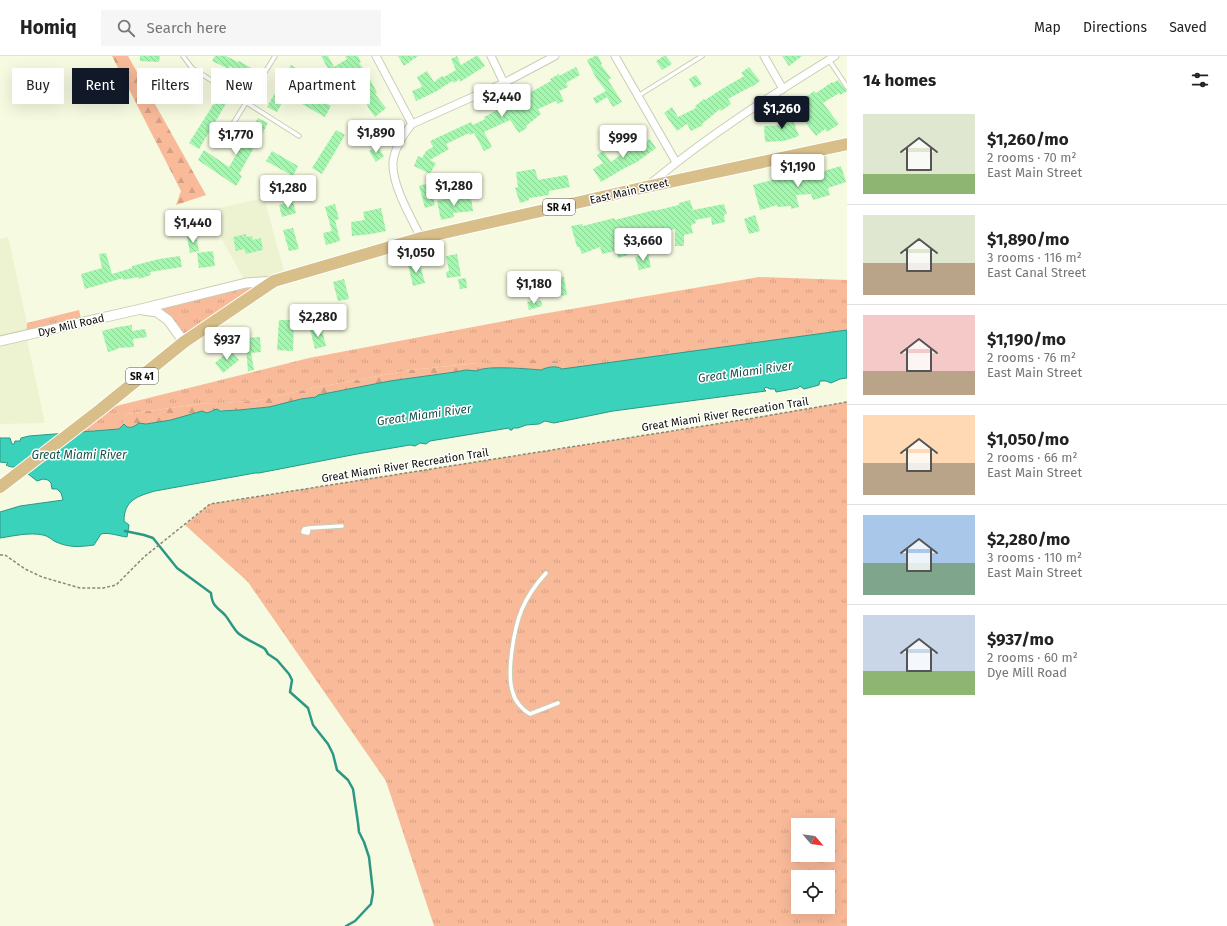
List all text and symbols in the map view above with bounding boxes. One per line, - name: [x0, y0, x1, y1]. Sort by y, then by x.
- search box: [101, 10, 381, 46]
- text: Homiq: [20, 16, 77, 39]
- icon: search: [115, 17, 137, 39]
- text: Search here: [147, 19, 227, 37]
- text: Map: [1034, 19, 1061, 36]
- text: Directions: [1083, 19, 1147, 36]
- text: Saved: [1169, 19, 1207, 36]
- chip: Buy: [12, 68, 64, 104]
- chip: Rent: [72, 68, 129, 104]
- chip: Filters: [137, 68, 203, 104]
- chip: New: [211, 68, 267, 104]
- chip: Apartment: [275, 68, 370, 104]
- icon: filters: [1189, 69, 1211, 91]
- text: 14 homes: [863, 70, 936, 91]
- pin: $2,440: [469, 84, 535, 118]
- text: $2,440: [483, 89, 521, 104]
- pin: $1,260: [749, 96, 815, 130]
- text: $1,260: [763, 101, 801, 116]
- pin: $1,890: [343, 120, 409, 154]
- pin: $1,770: [203, 122, 269, 156]
- text: $1,890: [357, 125, 395, 140]
- pin: $999: [599, 125, 647, 159]
- text: $1,770: [218, 127, 254, 142]
- text: $1,260/mo: [987, 129, 1069, 150]
- text: $999: [609, 130, 637, 145]
- icon: home: [895, 130, 943, 178]
- text: 2 rooms · 70 m²: [987, 150, 1077, 165]
- pin: $1,190: [765, 154, 831, 188]
- text: $1,190: [780, 159, 816, 174]
- text: East Main Street: [987, 165, 1082, 180]
- pin: $1,280: [421, 173, 487, 207]
- pin: $1,280: [255, 175, 321, 209]
- street label: East Main Street: [588, 176, 670, 207]
- text: $1,280: [435, 178, 473, 193]
- text: $1,280: [269, 180, 307, 195]
- road number: SR 41: [543, 199, 575, 215]
- pin: $1,440: [160, 210, 226, 244]
- text: $1,440: [174, 215, 212, 230]
- pin: $3,660: [610, 228, 676, 262]
- text: $1,890/mo: [987, 229, 1069, 250]
- icon: home: [895, 231, 943, 279]
- text: $3,660: [623, 233, 663, 248]
- pin: $1,050: [383, 240, 449, 274]
- text: $1,050: [397, 245, 435, 260]
- text: 3 rooms · 116 m²: [987, 250, 1082, 265]
- text: East Canal Street: [987, 265, 1086, 280]
- pin: $1,180: [501, 271, 567, 305]
- text: $1,180: [516, 276, 552, 291]
- pin: $2,280: [285, 304, 351, 338]
- text: $2,280: [299, 309, 337, 324]
- street label: Dye Mill Road: [37, 312, 106, 339]
- pin: $937: [203, 327, 251, 361]
- text: $1,190/mo: [987, 329, 1066, 350]
- icon: home: [895, 331, 943, 379]
- text: $937: [214, 332, 240, 347]
- text: 2 rooms · 76 m²: [987, 350, 1076, 365]
- water label: Great Miami River: [697, 358, 794, 386]
- text: East Main Street: [987, 365, 1082, 380]
- road number: SR 41: [126, 368, 158, 384]
- street label: Great Miami River Recreation Trail: [641, 395, 810, 434]
- water label: Great Miami River: [376, 401, 473, 429]
- text: $1,050/mo: [987, 429, 1069, 450]
- icon: home: [895, 431, 943, 479]
- street label: Great Miami River Recreation Trail: [321, 446, 490, 485]
- water label: Great Miami River: [31, 448, 127, 462]
- text: 2 rooms · 66 m²: [987, 450, 1078, 465]
- text: East Main Street: [987, 465, 1082, 480]
- text: $2,280/mo: [987, 529, 1070, 550]
- icon: home: [895, 531, 943, 579]
- text: 3 rooms · 110 m²: [987, 550, 1082, 565]
- text: East Main Street: [987, 565, 1082, 580]
- text: $937/mo: [987, 629, 1054, 650]
- icon: home: [895, 631, 943, 679]
- text: 2 rooms · 60 m²: [987, 650, 1078, 665]
- text: Dye Mill Road: [987, 665, 1067, 680]
- north arrow: [791, 818, 835, 862]
- map controls: [791, 818, 835, 914]
- button: locate: [791, 870, 835, 914]

